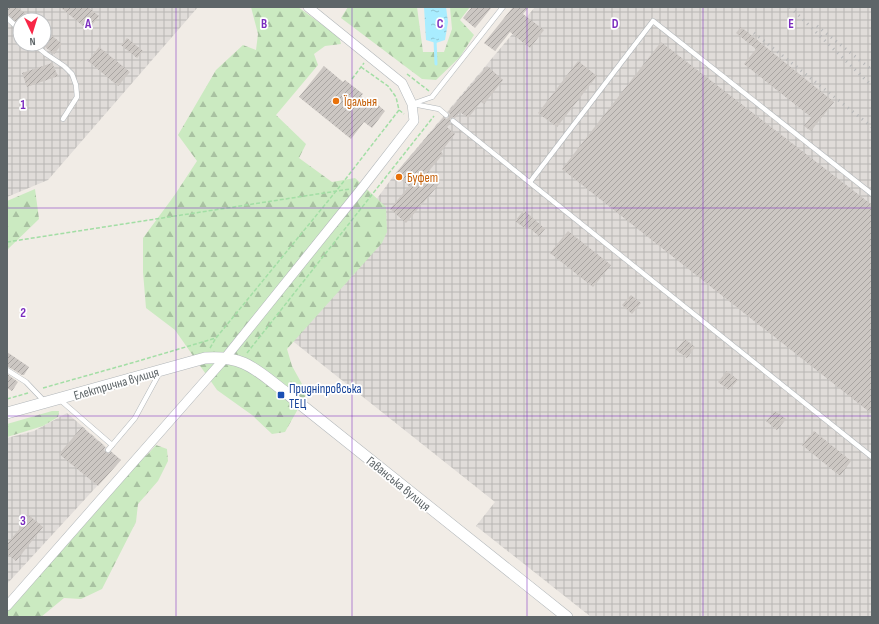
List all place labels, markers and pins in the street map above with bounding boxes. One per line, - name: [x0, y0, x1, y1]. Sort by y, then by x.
- place label: Їдальня: [343, 94, 377, 110]
- marker: Їдальня: [331, 96, 341, 106]
- place label: Буфет: [407, 170, 438, 186]
- marker: Буфет: [394, 172, 404, 182]
- place label: Придніпровська ТЕЦ: [289, 381, 362, 412]
- marker: Придніпровська ТЕЦ: [276, 390, 286, 400]

